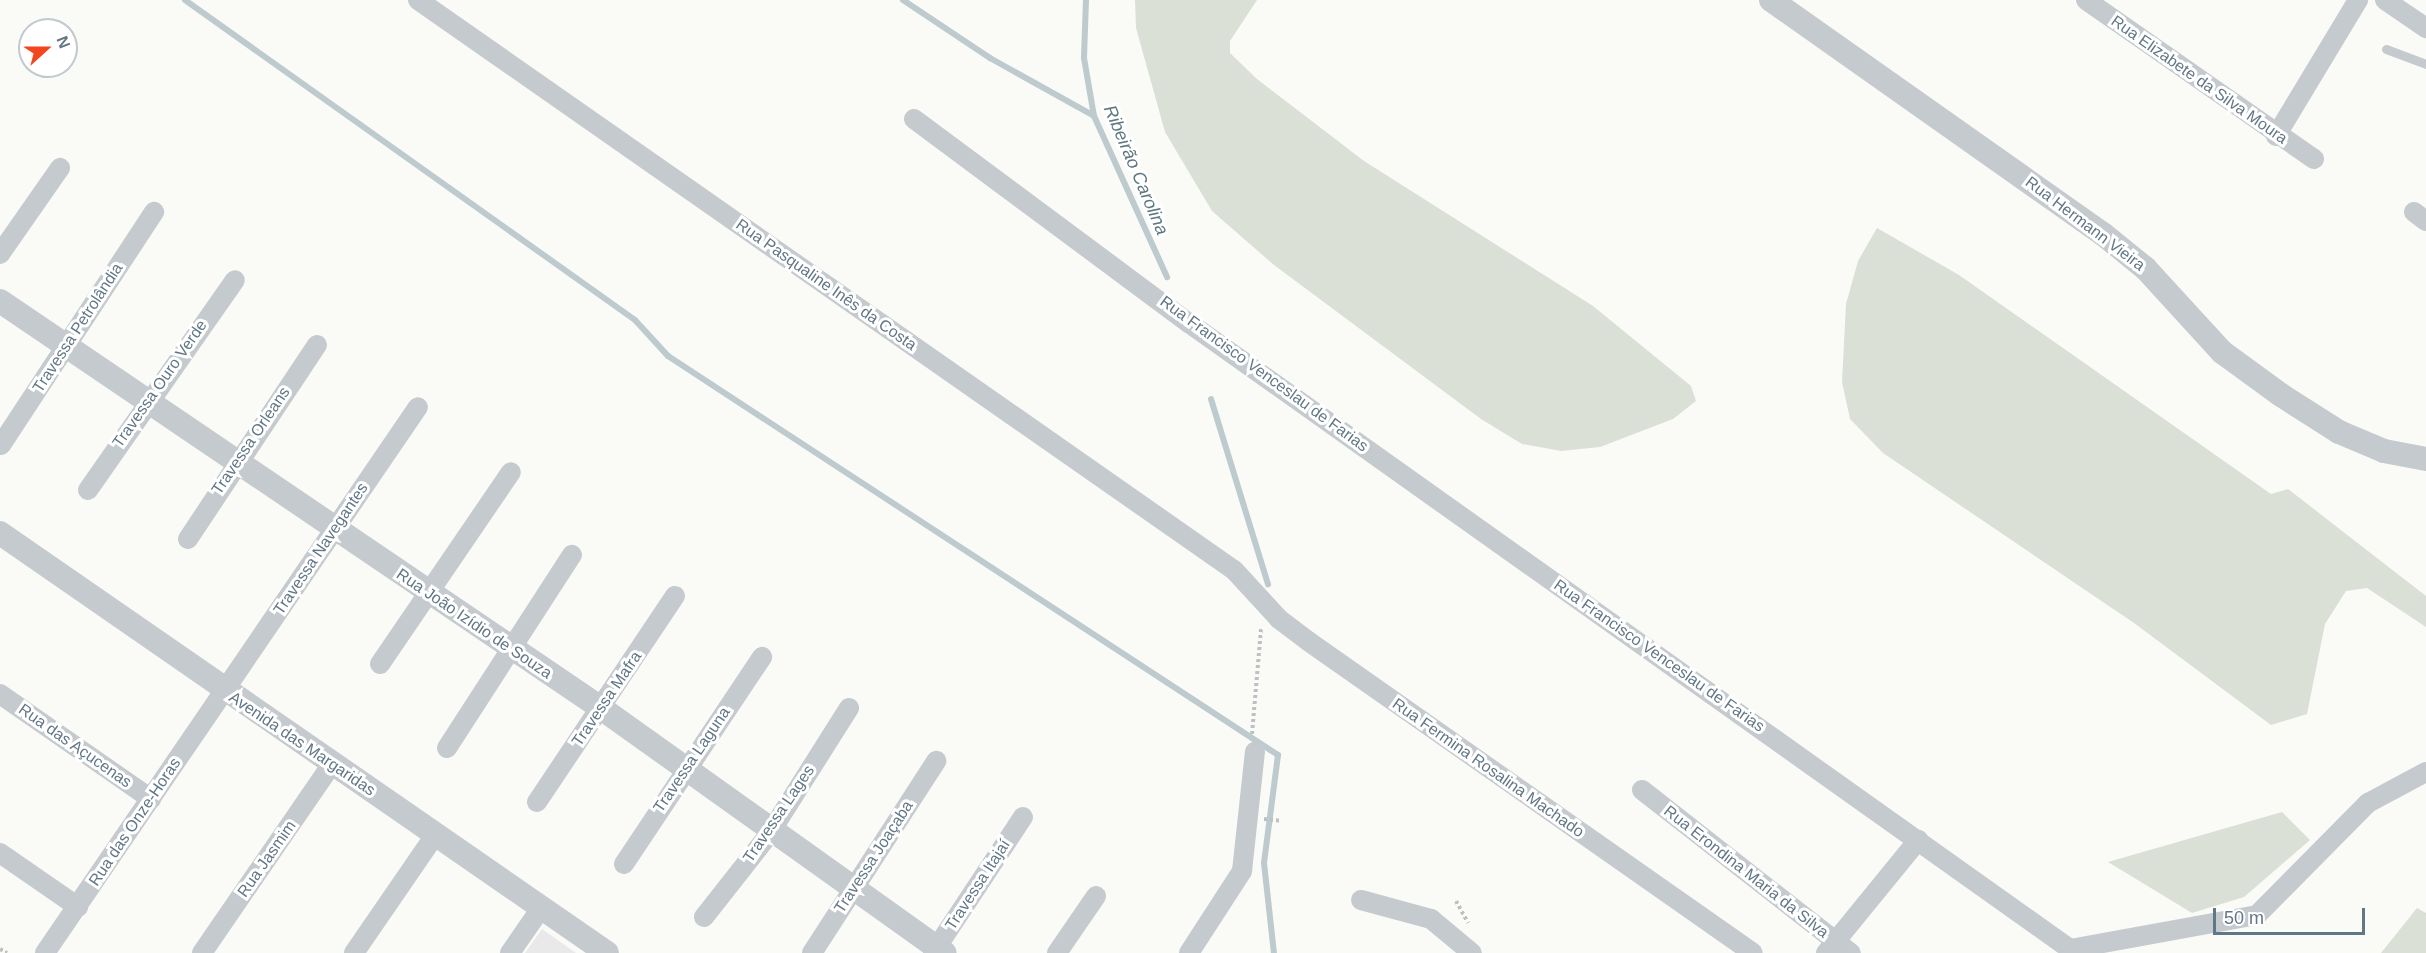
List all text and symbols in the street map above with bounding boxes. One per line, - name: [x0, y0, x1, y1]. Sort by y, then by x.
- street label: Rua Elizabete da Silva Moura: [2107, 12, 2291, 148]
- north arrow: [18, 18, 78, 78]
- text: N: [53, 34, 73, 51]
- water label: Ribeirão Carolina: [1099, 102, 1173, 238]
- street label: Rua Hermann Vieira: [2021, 173, 2149, 275]
- street label: Rua Pasqualine Inês da Costa: [732, 215, 920, 355]
- street label: Travessa Petrolândia: [29, 260, 127, 396]
- street label: Rua Francisco Venceslau de Farias: [1156, 292, 1372, 456]
- street label: Travessa Ouro Verde: [109, 316, 211, 452]
- street label: Travessa Orleans: [208, 384, 294, 498]
- street label: Travessa Navegantes: [270, 479, 372, 619]
- street label: Rua João Izídio de Souza: [393, 565, 555, 683]
- street label: Rua Francisco Venceslau de Farias: [1550, 576, 1768, 736]
- street label: Travessa Mafra: [568, 648, 646, 750]
- street label: Avenida das Margaridas: [225, 688, 379, 800]
- street label: Rua Fermina Rosalina Machado: [1389, 694, 1587, 842]
- street label: Rua das Açucenas: [14, 700, 136, 792]
- street label: Travessa Laguna: [650, 704, 734, 816]
- street label: Rua das Onze-Horas: [85, 754, 185, 890]
- street label: Travessa Lages: [739, 762, 819, 866]
- street label: Travessa Joaçaba: [831, 797, 917, 917]
- street label: Rua Erondina Maria da Silva: [1660, 802, 1832, 942]
- street label: Rua Jasmim: [234, 817, 300, 901]
- street label: Travessa Itajaí: [942, 836, 1014, 934]
- scale bar: [2216, 896, 2368, 934]
- text: 50 m: [2224, 908, 2264, 928]

